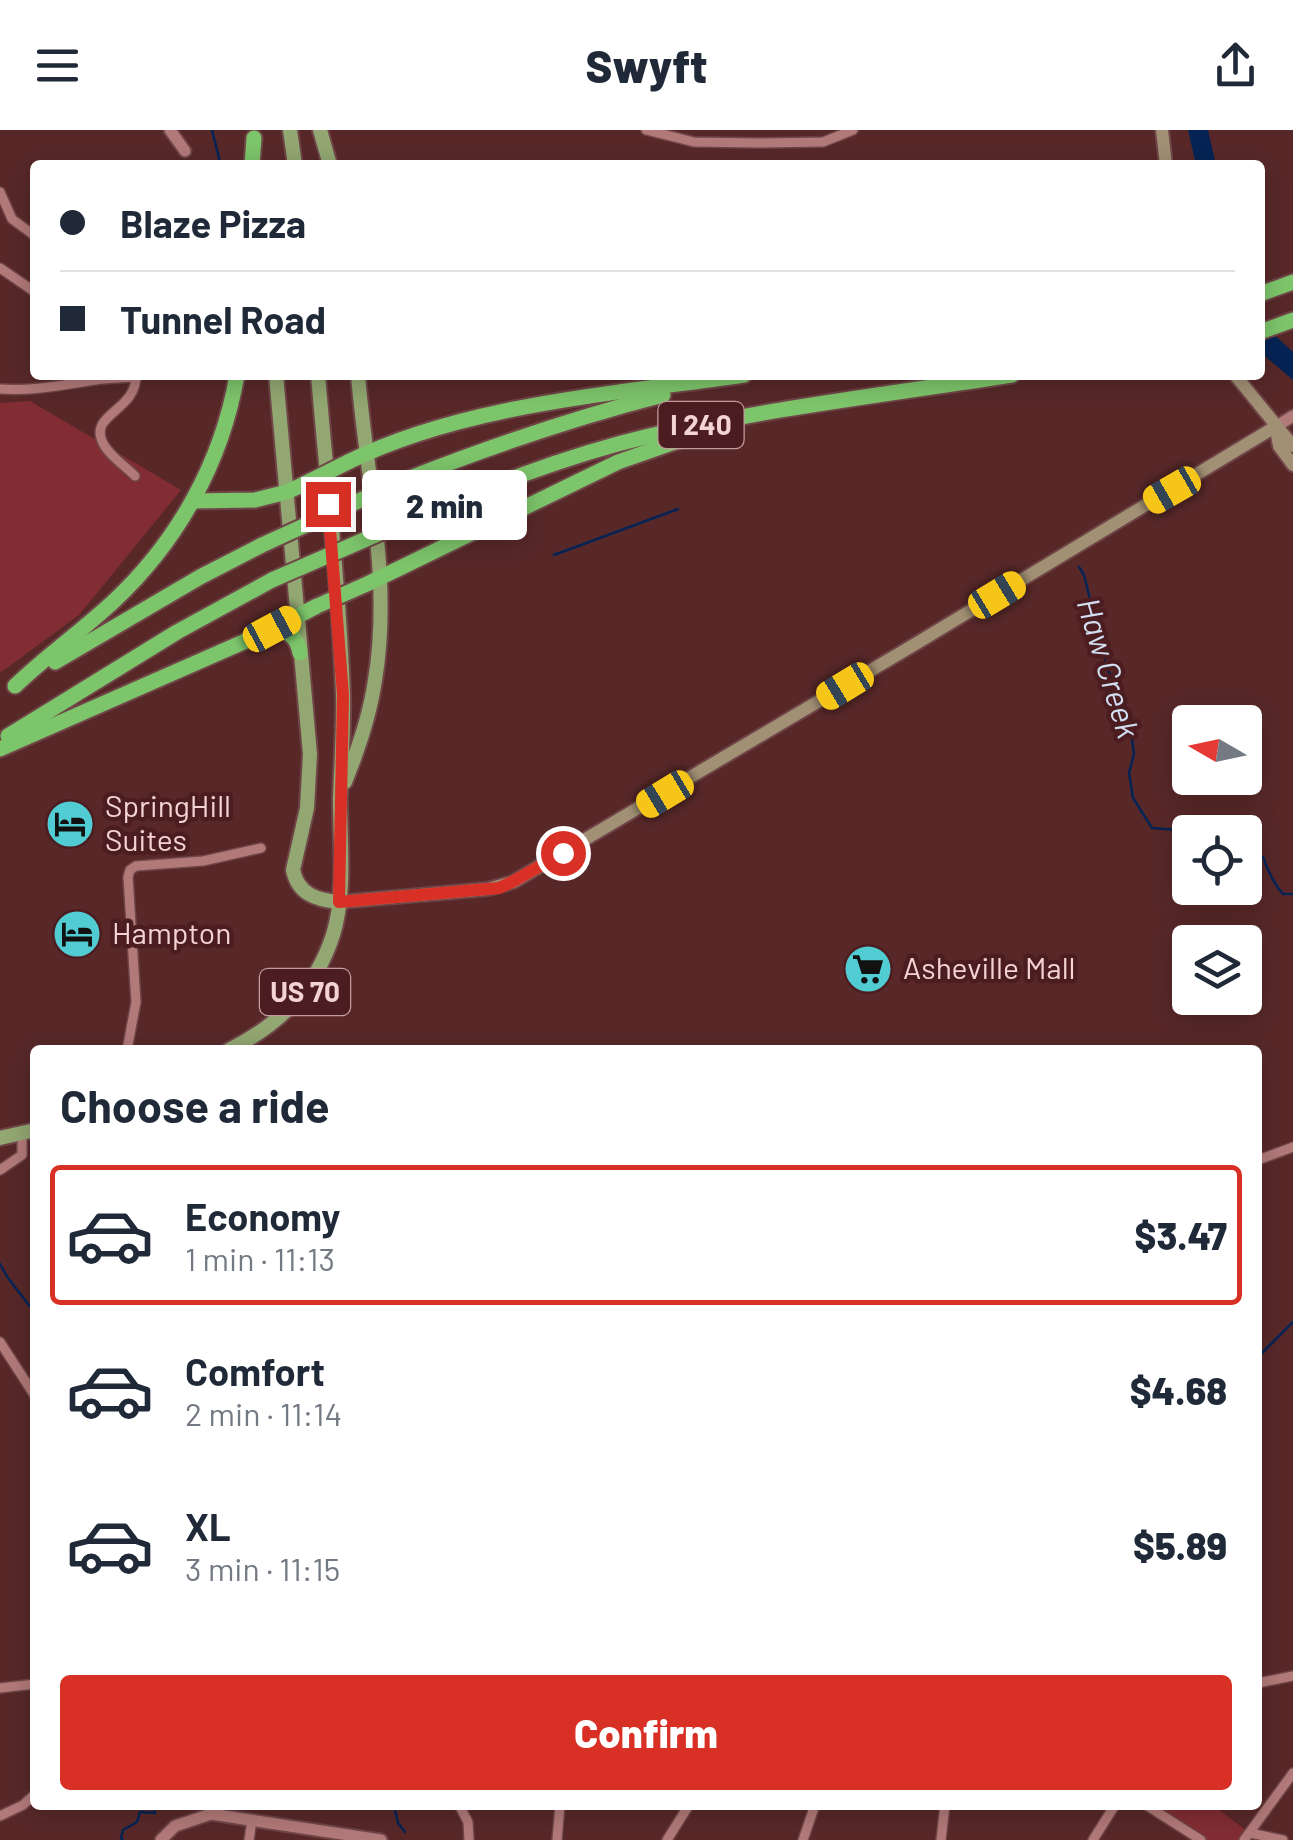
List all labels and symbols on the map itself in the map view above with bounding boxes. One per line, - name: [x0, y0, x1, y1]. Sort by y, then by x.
- road number: I 240: [658, 402, 744, 448]
- car: [1139, 462, 1205, 518]
- callout: 2 min: [363, 469, 528, 539]
- route end: [306, 482, 351, 527]
- car: [964, 567, 1030, 623]
- water label: Haw Creek: [1071, 593, 1149, 742]
- car: [238, 602, 306, 656]
- car: [812, 658, 878, 714]
- north arrow: [1172, 705, 1262, 795]
- car: [632, 766, 698, 822]
- place label: SpringHill Suites: [105, 787, 231, 857]
- hotel icon: SpringHill Suites: [44, 798, 96, 850]
- route start: [541, 831, 586, 876]
- hotel icon: Hampton: [51, 908, 103, 960]
- place label: Hampton: [112, 914, 231, 950]
- supermarket icon: Asheville Mall: [842, 943, 894, 995]
- place label: Asheville Mall: [903, 949, 1075, 985]
- road number: US 70: [260, 969, 350, 1015]

